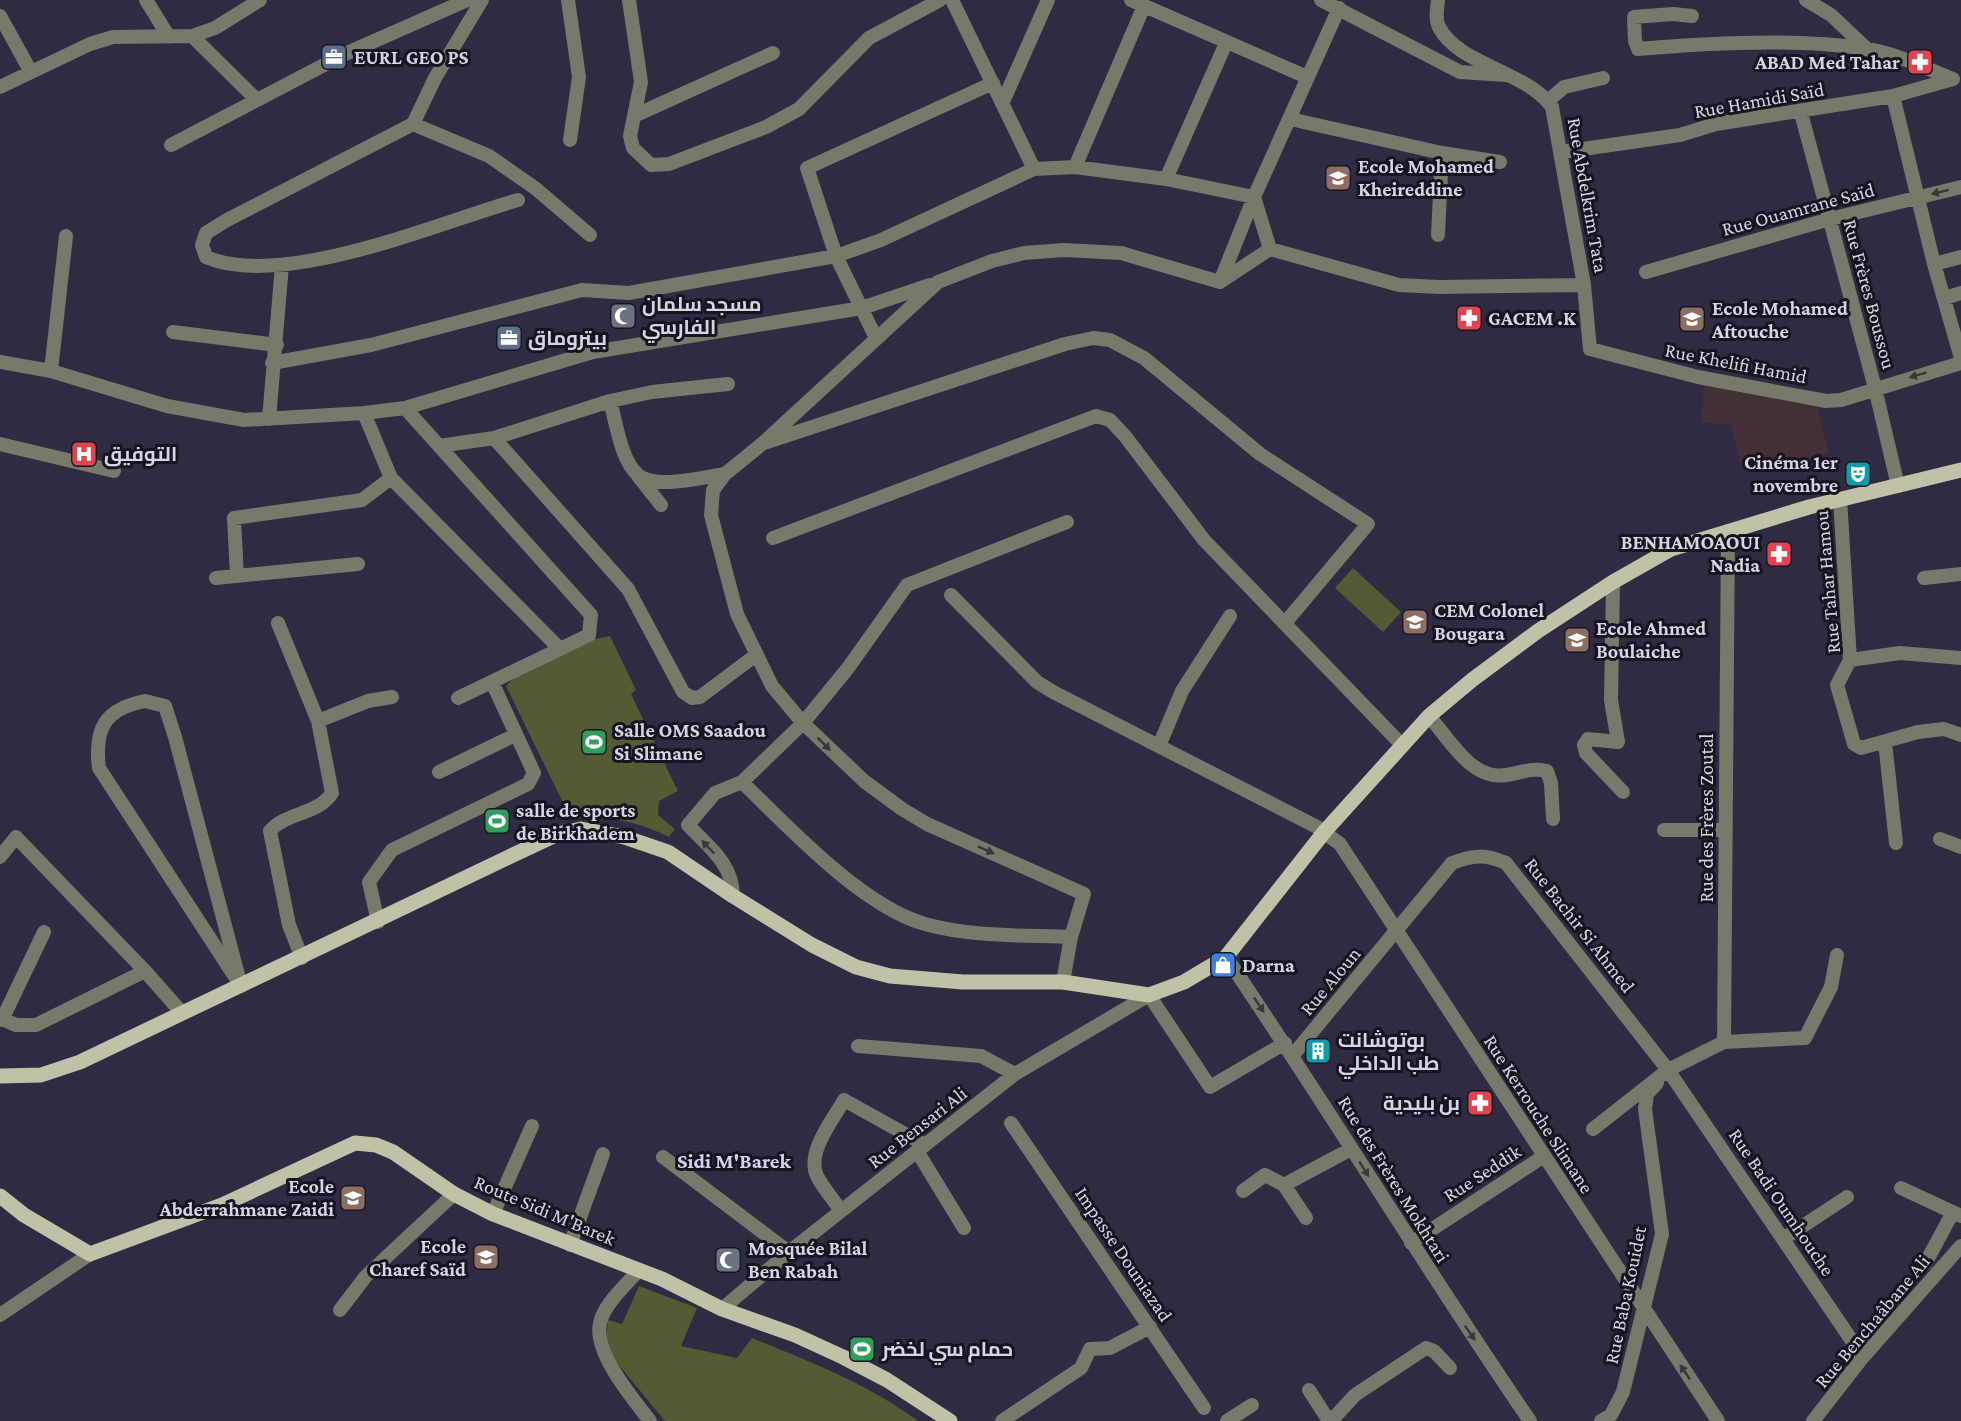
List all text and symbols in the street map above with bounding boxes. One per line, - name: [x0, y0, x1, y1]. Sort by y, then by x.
- office icon: EURL GEO PS: [319, 42, 349, 72]
- place label: EURL GEO PS: [354, 46, 469, 68]
- pharmacy icon: ABAD Med Tahar: [1905, 47, 1935, 77]
- place label: ABAD Med Tahar: [1754, 51, 1900, 73]
- street label: Rue Hamidi Saïd: [1692, 78, 1826, 122]
- street label: Rue Abdelkrim Tata: [1564, 116, 1612, 274]
- place label: Ecole Mohamed Kheireddine: [1358, 155, 1494, 200]
- school or university icon: Ecole Mohamed Kheireddine: [1323, 163, 1353, 193]
- street label: Rue Ouamrane Saïd: [1719, 178, 1877, 240]
- one-way arrow: [1931, 188, 1949, 198]
- street label: Rue Frères Boussou: [1839, 217, 1901, 372]
- place label: مسجد سلمان الفارسي: [642, 293, 761, 343]
- place label: Ecole Mohamed Aftouche: [1711, 297, 1848, 342]
- mosque icon: مسجد سلمان الفارسي: [608, 301, 638, 331]
- pharmacy icon: GACEM .K: [1454, 303, 1484, 333]
- school or university icon: Ecole Mohamed Aftouche: [1677, 304, 1707, 334]
- place label: GACEM .K: [1488, 307, 1577, 329]
- office icon: بيتروماق: [494, 323, 524, 353]
- place label: بيتروماق: [528, 327, 607, 351]
- street label: Rue Khelifi Hamid: [1663, 338, 1809, 388]
- one-way arrow: [1909, 371, 1927, 381]
- hospital icon: التوفيق: [69, 439, 99, 469]
- place label: التوفيق: [104, 443, 177, 467]
- place label: Cinéma 1er novembre: [1744, 451, 1838, 496]
- theatre icon: Cinéma 1er novembre: [1843, 459, 1873, 489]
- street label: Rue Tahar Hamou: [1810, 509, 1844, 654]
- place label: BENHAMOAOUI Nadia: [1621, 531, 1760, 576]
- pharmacy icon: BENHAMOAOUI Nadia: [1764, 539, 1794, 569]
- place label: CEM Colonel Bougara: [1434, 599, 1544, 644]
- school or university icon: CEM Colonel Bougara: [1400, 607, 1430, 637]
- place label: Ecole Ahmed Boulaiche: [1596, 617, 1706, 662]
- school or university icon: Ecole Ahmed Boulaiche: [1562, 625, 1592, 655]
- place label: Salle OMS Saadou Si Slimane: [614, 719, 766, 764]
- sports icon: Salle OMS Saadou Si Slimane: [579, 727, 609, 757]
- street label: Rue des Frères Zoutal: [1695, 733, 1717, 903]
- one-way arrow: [817, 736, 831, 751]
- place label: salle de sports de Birkhadem: [516, 799, 636, 844]
- sports icon: salle de sports de Birkhadem: [482, 806, 512, 836]
- one-way arrow: [702, 840, 716, 854]
- one-way arrow: [977, 845, 994, 854]
- street label: Rue Bachir Si Ahmed: [1521, 853, 1640, 997]
- street label: Rue Aloun: [1295, 942, 1365, 1019]
- shop icon: Darna: [1208, 950, 1238, 980]
- place label: Darna: [1242, 954, 1295, 976]
- one-way arrow: [1253, 997, 1265, 1013]
- place label: بوتوشانت طب الداخلي: [1338, 1029, 1440, 1079]
- street label: Rue Kerrouche Slimane: [1480, 1031, 1599, 1198]
- building icon: بوتوشانت طب الداخلي: [1303, 1036, 1333, 1066]
- street label: Rue Bensari Ali: [863, 1082, 971, 1172]
- pharmacy icon: بن بليدية: [1465, 1088, 1495, 1118]
- street label: Rue des Frères Mokhtari: [1334, 1092, 1454, 1266]
- place label: بن بليدية: [1383, 1092, 1460, 1115]
- street label: Rue Badi Oumhouche: [1725, 1124, 1840, 1280]
- street label: Rue Seddik: [1439, 1140, 1525, 1206]
- district label: Sidi M'Barek: [677, 1149, 792, 1173]
- one-way arrow: [1359, 1161, 1370, 1178]
- street label: Route Sidi M'Barek: [471, 1170, 619, 1250]
- place label: Ecole Abderrahmane Zaidi: [159, 1175, 334, 1220]
- school or university icon: Ecole Abderrahmane Zaidi: [338, 1183, 368, 1213]
- street label: Impasse Douniazad: [1070, 1183, 1177, 1326]
- street label: Rue Baba Kouidet: [1600, 1224, 1650, 1366]
- place label: Ecole Charef Saïd: [369, 1235, 466, 1280]
- place label: Mosquée Bilal Ben Rabah: [748, 1237, 868, 1282]
- school or university icon: Ecole Charef Saïd: [471, 1242, 501, 1272]
- mosque icon: Mosquée Bilal Ben Rabah: [713, 1245, 743, 1275]
- street label: Rue Benchaâbane Ali: [1810, 1250, 1934, 1392]
- one-way arrow: [1464, 1325, 1476, 1341]
- sports icon: حمام سي لخضر: [847, 1334, 877, 1364]
- place label: حمام سي لخضر: [881, 1338, 1013, 1365]
- one-way arrow: [1680, 1364, 1691, 1381]

